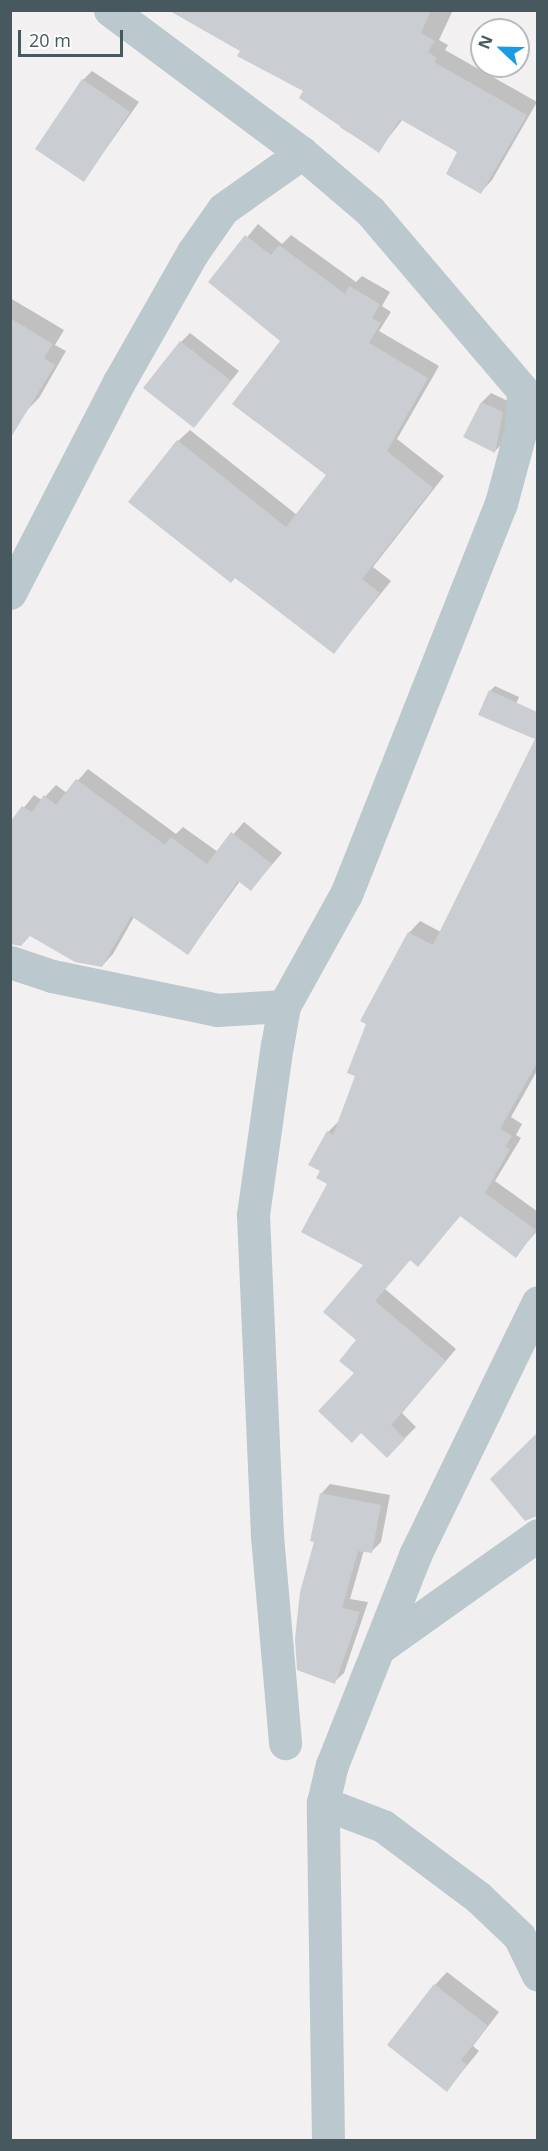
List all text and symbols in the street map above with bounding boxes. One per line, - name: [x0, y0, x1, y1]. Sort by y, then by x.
- scale bar: [21, 18, 126, 56]
- north arrow: [470, 18, 530, 78]
- text: 20 m: [29, 28, 71, 52]
- text: N: [473, 32, 498, 52]

